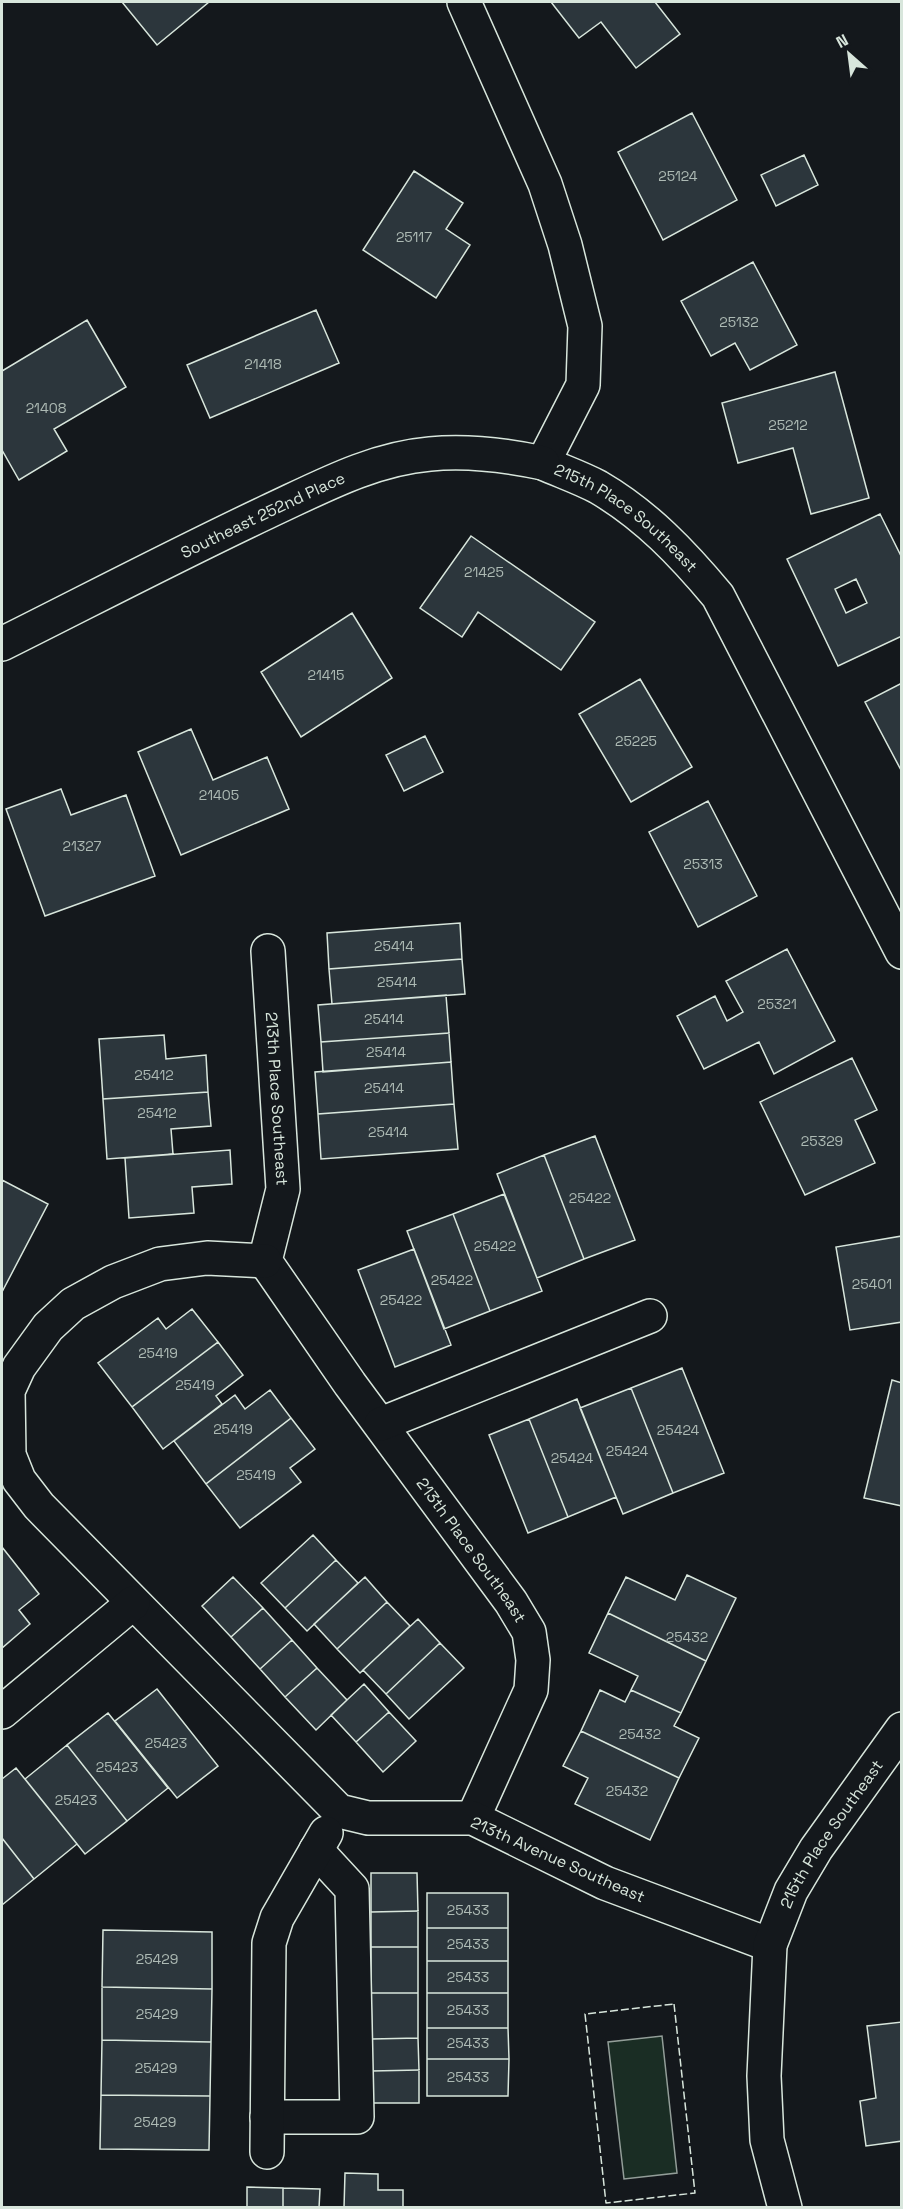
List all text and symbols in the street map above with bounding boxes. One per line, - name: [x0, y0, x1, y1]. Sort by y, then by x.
- north arrow: [819, 24, 879, 84]
- text: N: [833, 29, 852, 53]
- house number: 25124: [658, 167, 698, 185]
- house number: 25117: [396, 228, 432, 246]
- house number: 25132: [719, 313, 759, 331]
- house number: 21418: [244, 355, 282, 373]
- house number: 21408: [26, 399, 67, 417]
- house number: 25212: [768, 416, 808, 434]
- street label: 215th Place Southeast: [551, 459, 702, 576]
- street label: Southeast 252nd Place: [177, 467, 348, 563]
- house number: 21425: [464, 563, 504, 581]
- house number: 21415: [308, 666, 344, 684]
- house number: 25225: [615, 732, 657, 750]
- house number: 21405: [199, 786, 239, 804]
- house number: 21327: [63, 837, 102, 855]
- house number: 25313: [683, 855, 723, 873]
- house number: 25414: [374, 937, 414, 955]
- house number: 25414: [377, 973, 417, 991]
- house number: 25321: [757, 995, 797, 1013]
- house number: 25414: [364, 1010, 404, 1028]
- street label: 213th Place Southeast: [261, 1011, 293, 1186]
- house number: 25414: [366, 1043, 406, 1061]
- house number: 25412: [134, 1066, 174, 1084]
- house number: 25414: [364, 1079, 404, 1097]
- house number: 25412: [137, 1104, 177, 1122]
- house number: 25414: [368, 1123, 408, 1141]
- house number: 25329: [801, 1132, 843, 1150]
- house number: 25422: [569, 1189, 611, 1207]
- house number: 25422: [474, 1237, 516, 1255]
- house number: 25422: [431, 1271, 473, 1289]
- house number: 25401: [852, 1275, 892, 1293]
- house number: 25422: [380, 1291, 422, 1309]
- house number: 25419: [138, 1344, 178, 1362]
- house number: 25419: [175, 1376, 215, 1394]
- house number: 25419: [213, 1420, 253, 1438]
- house number: 25424: [657, 1421, 699, 1439]
- house number: 25424: [606, 1442, 648, 1460]
- house number: 25424: [551, 1449, 593, 1467]
- house number: 25419: [236, 1466, 276, 1484]
- street label: 213th Place Southeast: [412, 1474, 531, 1626]
- house number: 25432: [666, 1628, 708, 1646]
- house number: 25432: [619, 1725, 661, 1743]
- house number: 25423: [145, 1734, 187, 1752]
- street label: 215th Place Southeast: [775, 1756, 888, 1911]
- house number: 25423: [96, 1758, 138, 1776]
- house number: 25432: [606, 1782, 648, 1800]
- house number: 25423: [55, 1791, 97, 1809]
- street label: 213th Avenue Southeast: [467, 1812, 648, 1907]
- house number: 25433: [447, 1901, 489, 1919]
- house number: 25433: [447, 1935, 489, 1953]
- house number: 25429: [136, 1950, 178, 1968]
- house number: 25433: [447, 1968, 489, 1986]
- house number: 25433: [447, 2001, 489, 2019]
- house number: 25429: [136, 2005, 178, 2023]
- house number: 25433: [447, 2034, 489, 2052]
- house number: 25429: [135, 2059, 177, 2077]
- house number: 25433: [447, 2068, 489, 2086]
- house number: 25429: [134, 2113, 176, 2131]

